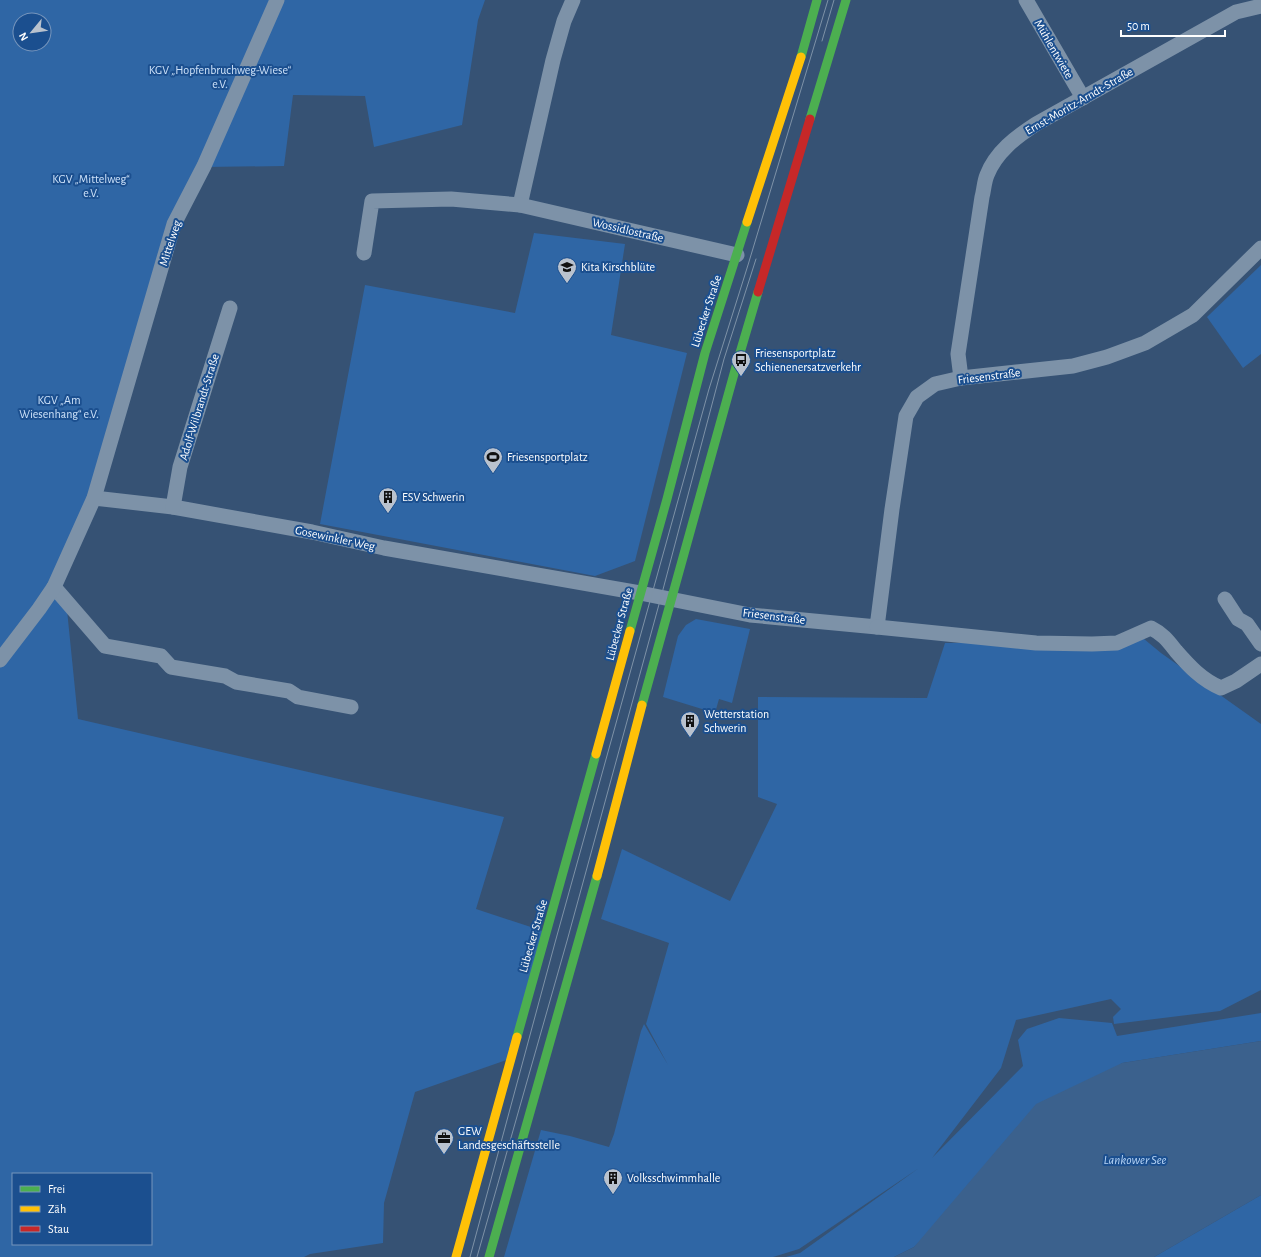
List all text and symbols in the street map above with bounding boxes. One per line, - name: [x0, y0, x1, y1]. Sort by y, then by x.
- north arrow: [12, 12, 52, 52]
- scale bar: [1121, 12, 1225, 38]
- street label: Mühlentwiete: [1032, 17, 1076, 81]
- text: 50 m: [1127, 20, 1150, 32]
- text: N: [17, 31, 30, 43]
- park label: KGV „Hopfenbruchweg-Wiese“ e.V.: [149, 64, 292, 90]
- street label: Ernst-Moritz-Arndt-Straße: [1023, 65, 1135, 137]
- park label: KGV „Mittelweg“ e.V.: [52, 173, 130, 199]
- street label: Wossidlostraße: [591, 216, 665, 244]
- street label: Mittelweg: [157, 218, 183, 267]
- school or university icon: Kita Kirschblüte: [556, 256, 578, 284]
- place label: Kita Kirschblüte: [581, 261, 655, 273]
- street label: Lübecker Straße: [689, 273, 723, 349]
- place label: Friesensportplatz Schienenersatzverkehr: [755, 347, 861, 373]
- bus stop icon: Friesensportplatz Schienenersatzverkehr: [730, 349, 752, 377]
- street label: Adolf-Wilbrandt-Straße: [177, 352, 221, 462]
- street label: Friesenstraße: [957, 366, 1021, 386]
- park label: KGV „Am Wiesenhang“ e.V.: [19, 394, 99, 420]
- sports icon: Friesensportplatz: [482, 446, 504, 474]
- place label: Friesensportplatz: [507, 451, 588, 463]
- building icon: ESV Schwerin: [377, 486, 399, 514]
- place label: ESV Schwerin: [402, 491, 465, 503]
- street label: Gosewinkler Weg: [294, 524, 376, 552]
- street label: Lübecker Straße: [603, 586, 635, 662]
- street label: Friesenstraße: [742, 606, 806, 626]
- place label: Wetterstation Schwerin: [704, 708, 769, 734]
- building icon: Wetterstation Schwerin: [679, 710, 701, 738]
- street label: Lübecker Straße: [517, 898, 549, 974]
- place label: GEW Landesgeschäftsstelle: [458, 1125, 560, 1151]
- office icon: GEW Landesgeschäftsstelle: [433, 1127, 455, 1155]
- water label: Lankower See: [1103, 1154, 1167, 1167]
- building icon: Volksschwimmhalle: [602, 1167, 624, 1195]
- place label: Volksschwimmhalle: [627, 1172, 720, 1184]
- legend: [12, 1173, 152, 1245]
- text: Frei: [48, 1183, 65, 1195]
- text: Zäh: [48, 1203, 66, 1215]
- text: Stau: [48, 1223, 69, 1235]

